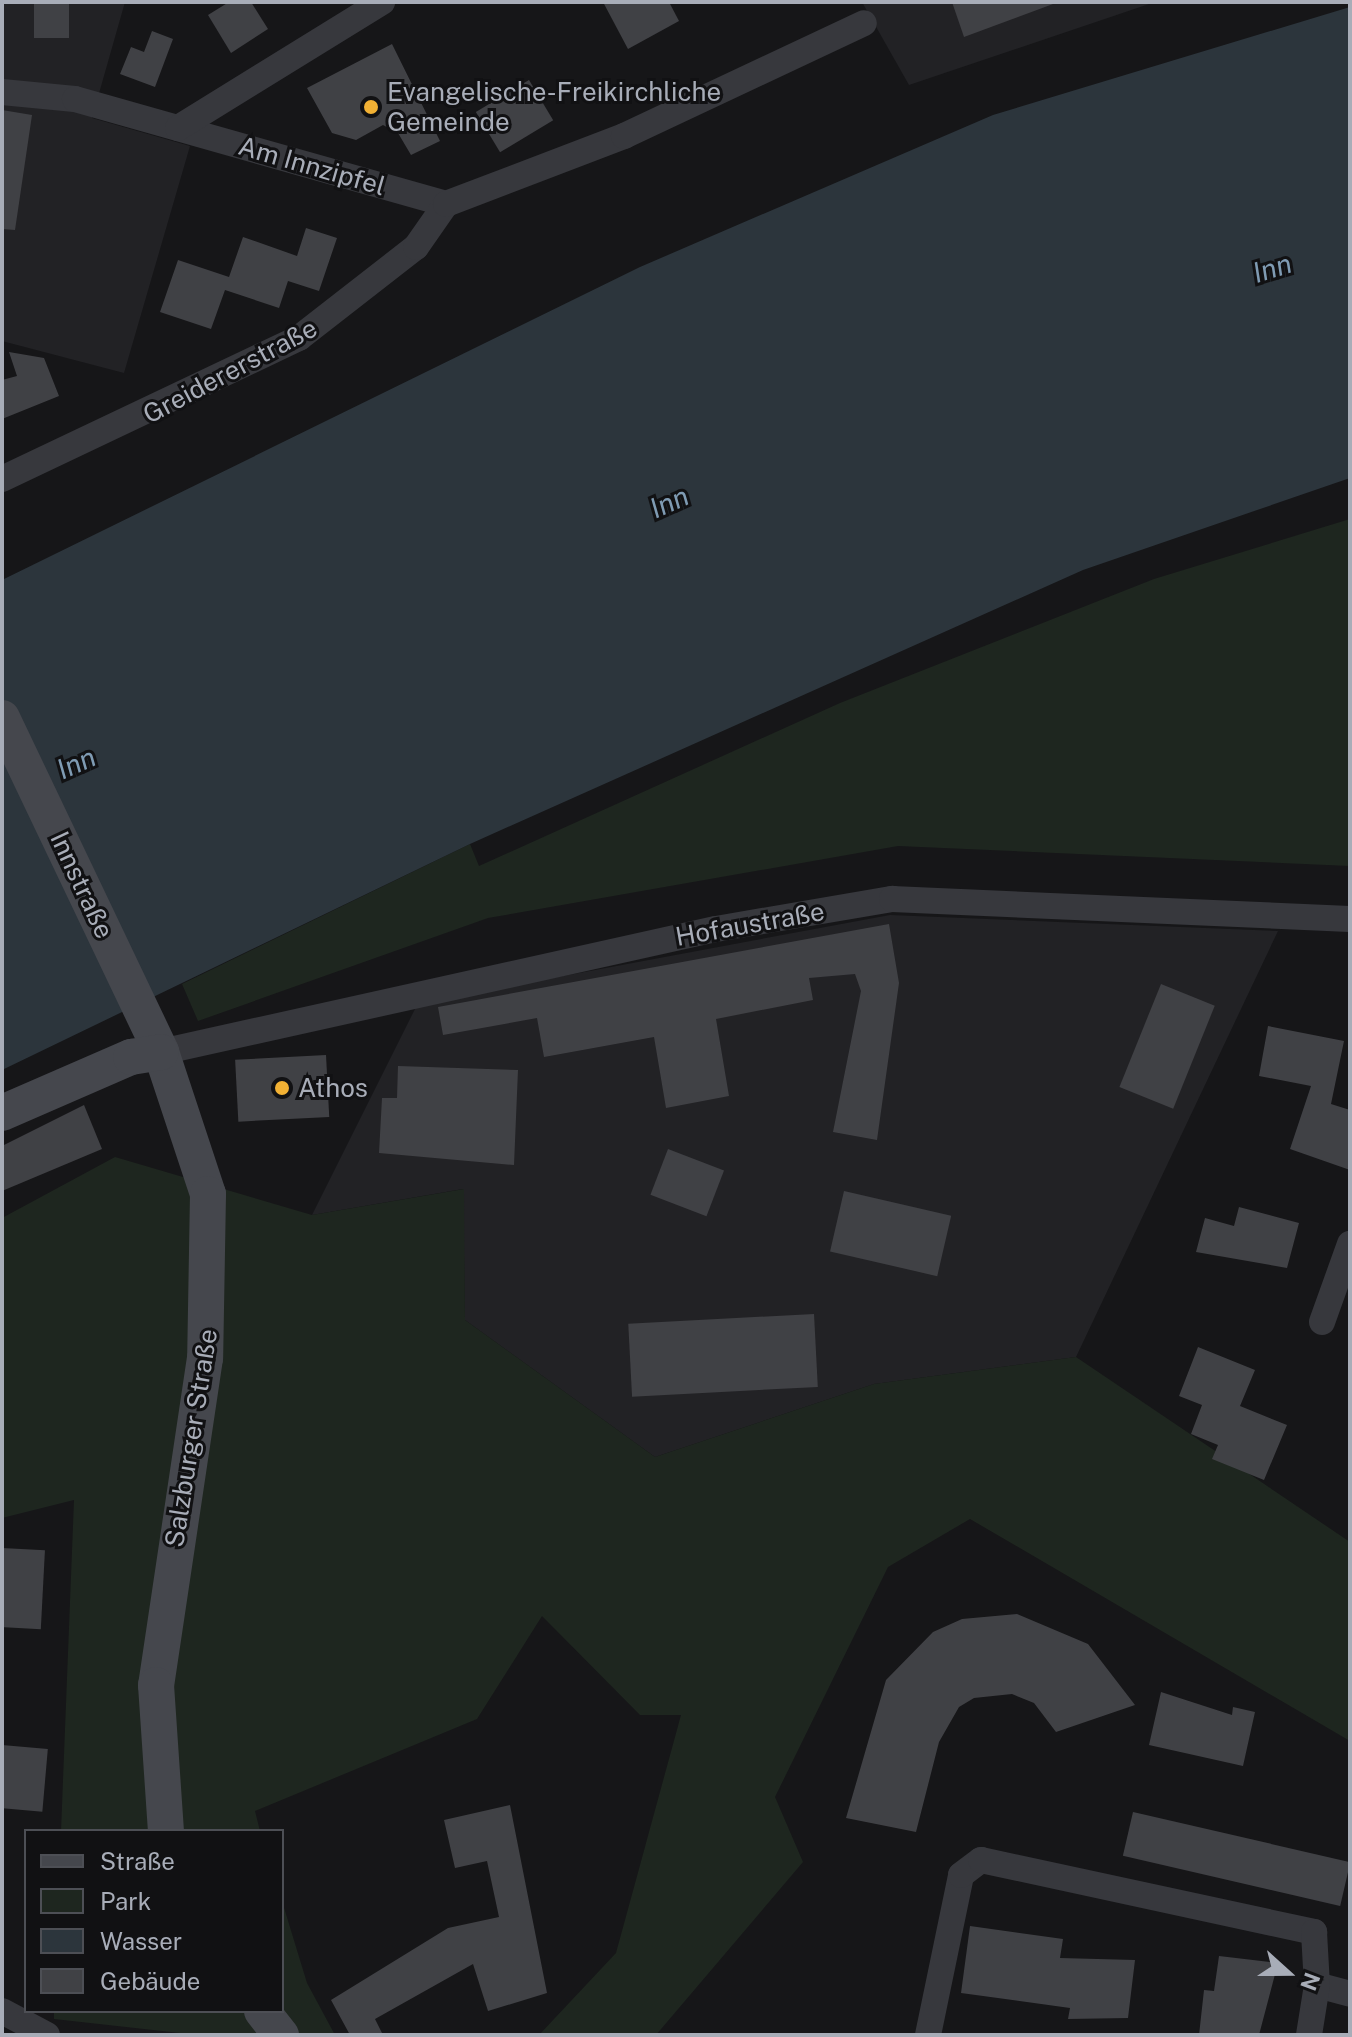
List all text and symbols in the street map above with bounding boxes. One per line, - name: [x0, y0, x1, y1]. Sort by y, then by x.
- place label: Evangelische-Freikirchliche Gemeinde: [387, 76, 721, 138]
- marker: Evangelische-Freikirchliche Gemeinde: [362, 98, 380, 116]
- street label: Am Innzipfel: [235, 130, 389, 202]
- water label: Inn: [1248, 246, 1296, 290]
- street label: Greidererstraße: [138, 312, 322, 430]
- water label: Inn: [644, 479, 694, 525]
- water label: Inn: [51, 740, 101, 786]
- street label: Innstraße: [44, 827, 120, 943]
- street label: Hofaustraße: [673, 896, 827, 952]
- place label: Athos: [298, 1072, 368, 1104]
- marker: Athos: [273, 1079, 291, 1097]
- street label: Salzburger Straße: [158, 1327, 224, 1549]
- legend: [24, 1829, 284, 2013]
- text: Straße: [100, 1847, 175, 1875]
- text: Park: [100, 1887, 151, 1915]
- text: Wasser: [100, 1927, 182, 1955]
- north arrow: [1248, 1933, 1328, 2013]
- text: Gebäude: [100, 1967, 200, 1995]
- text: N: [1295, 1969, 1326, 1994]

